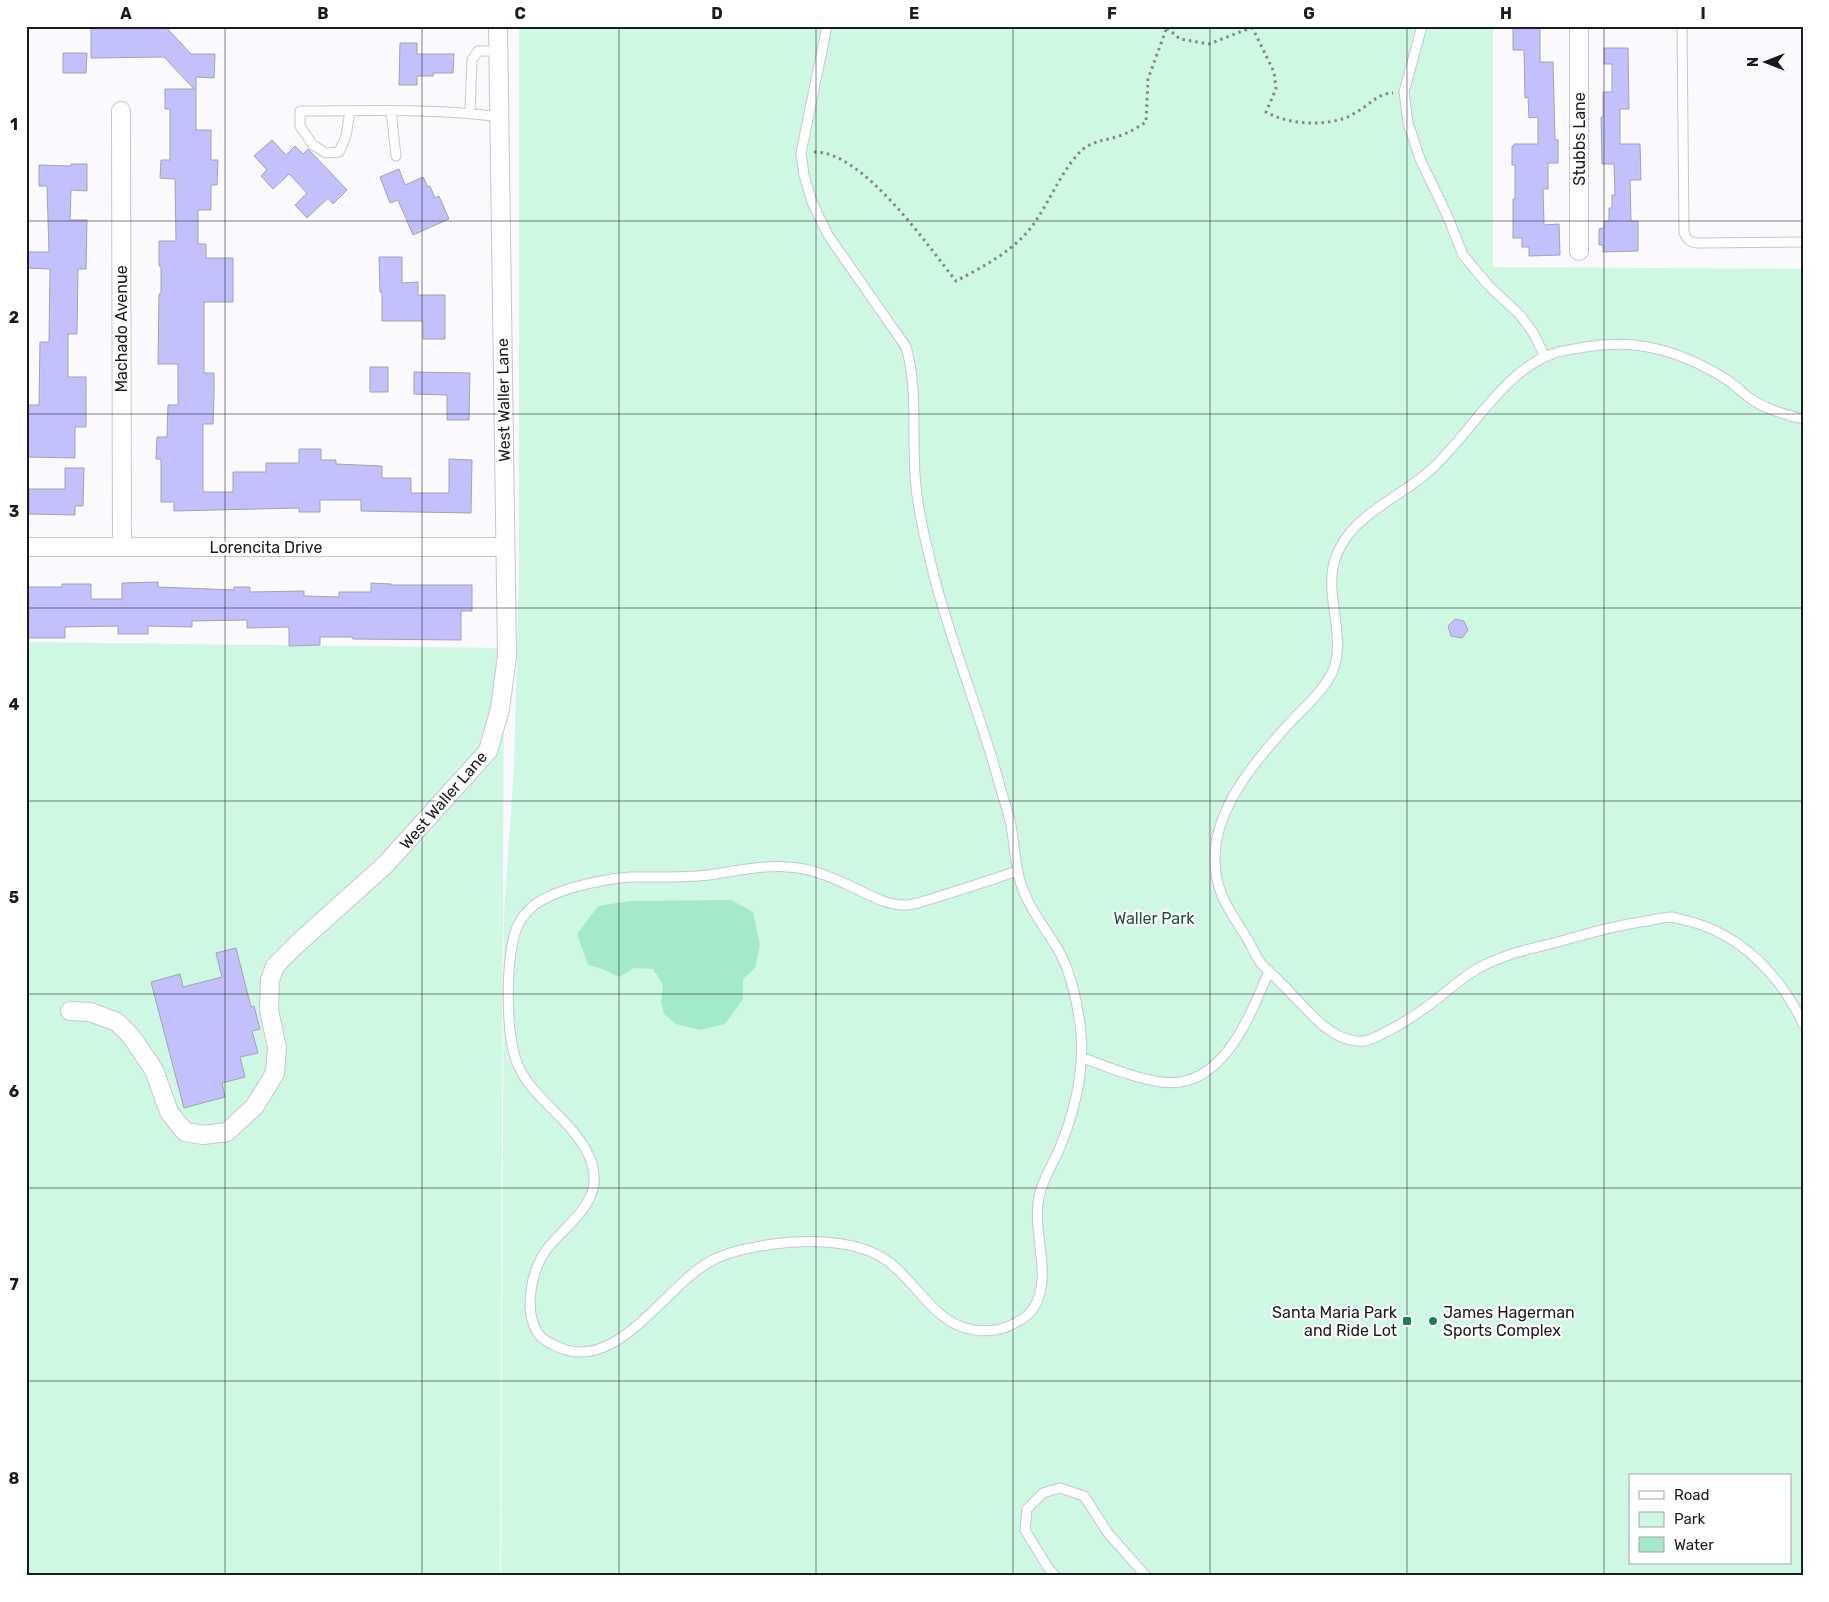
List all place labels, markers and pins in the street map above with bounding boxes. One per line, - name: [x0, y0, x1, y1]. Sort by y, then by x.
- place label: Santa Maria Park and Ride Lot: [1272, 1303, 1398, 1340]
- place label: James Hagerman Sports Complex: [1443, 1303, 1575, 1340]
- marker: Santa Maria Park and Ride Lot: [1401, 1315, 1413, 1327]
- marker: James Hagerman Sports Complex: [1427, 1315, 1439, 1327]

